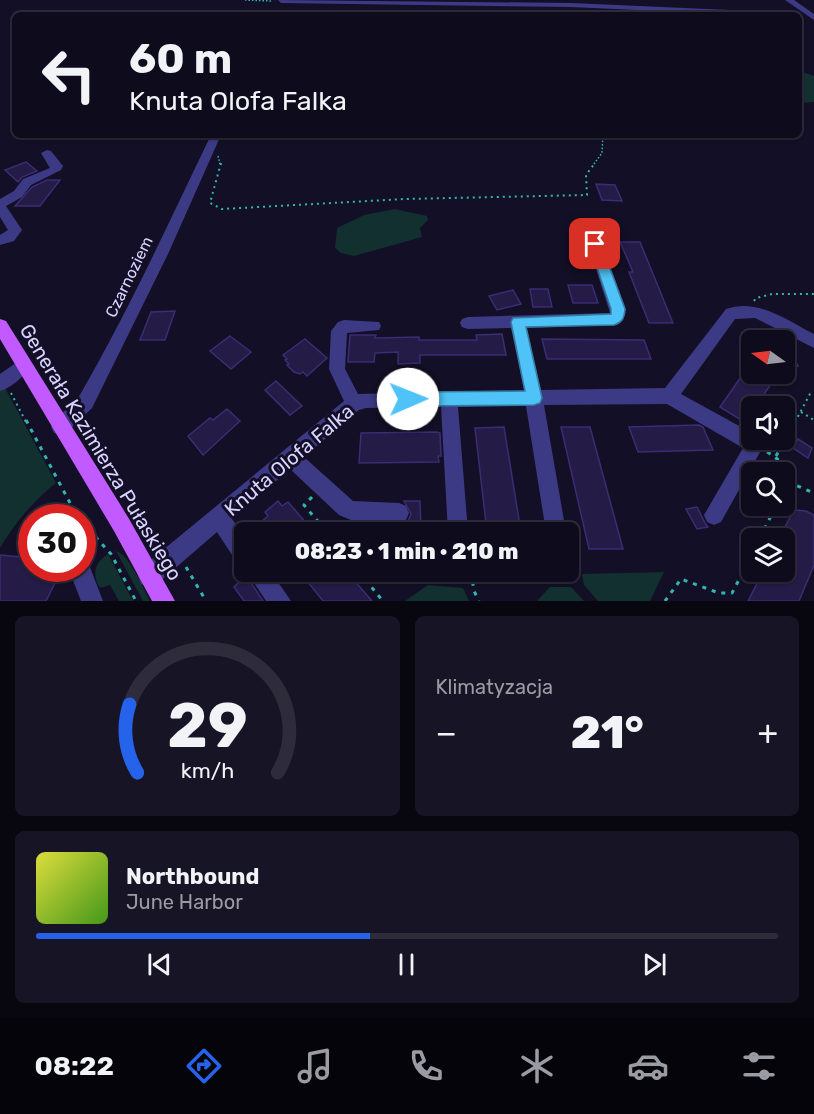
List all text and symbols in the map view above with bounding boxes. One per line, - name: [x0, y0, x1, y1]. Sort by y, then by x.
- text: 60 m: [129, 34, 232, 84]
- icon: left: [30, 36, 108, 114]
- text: Knuta Olofa Falka: [129, 85, 347, 117]
- pin: [569, 218, 620, 269]
- icon: arrive: [578, 227, 611, 260]
- street label: Czarnoziem: [101, 233, 157, 321]
- street label: Generała Kazimierza Pułaskiego: [15, 319, 187, 585]
- north arrow: [741, 330, 795, 384]
- map controls: [741, 330, 795, 582]
- position arrow: [376, 367, 440, 431]
- button: sound: [741, 396, 795, 450]
- street label: Knuta Olofa Falka: [219, 399, 359, 521]
- button: search: [741, 462, 795, 516]
- speed limit sign: 30: [18, 504, 96, 582]
- button: layers: [741, 528, 795, 582]
- text: 08:23 · 1 min · 210 m: [295, 538, 518, 565]
- text: Klimatyzacja: [436, 675, 553, 699]
- text: 29: [167, 689, 248, 763]
- text: 21°: [571, 706, 644, 759]
- text: −: [436, 713, 457, 752]
- text: +: [757, 713, 778, 752]
- text: km/h: [180, 758, 234, 783]
- text: Northbound: [126, 863, 259, 890]
- text: June Harbor: [126, 890, 243, 914]
- icon: previous: [143, 948, 176, 981]
- icon: pause: [390, 948, 423, 981]
- icon: next: [638, 948, 671, 981]
- icon: directions: [183, 1045, 225, 1087]
- icon: music: [294, 1045, 336, 1087]
- icon: phone: [405, 1045, 447, 1087]
- icon: climate: [516, 1045, 558, 1087]
- icon: car: [627, 1045, 669, 1087]
- icon: filters: [738, 1045, 780, 1087]
- text: 08:22: [34, 1050, 114, 1082]

